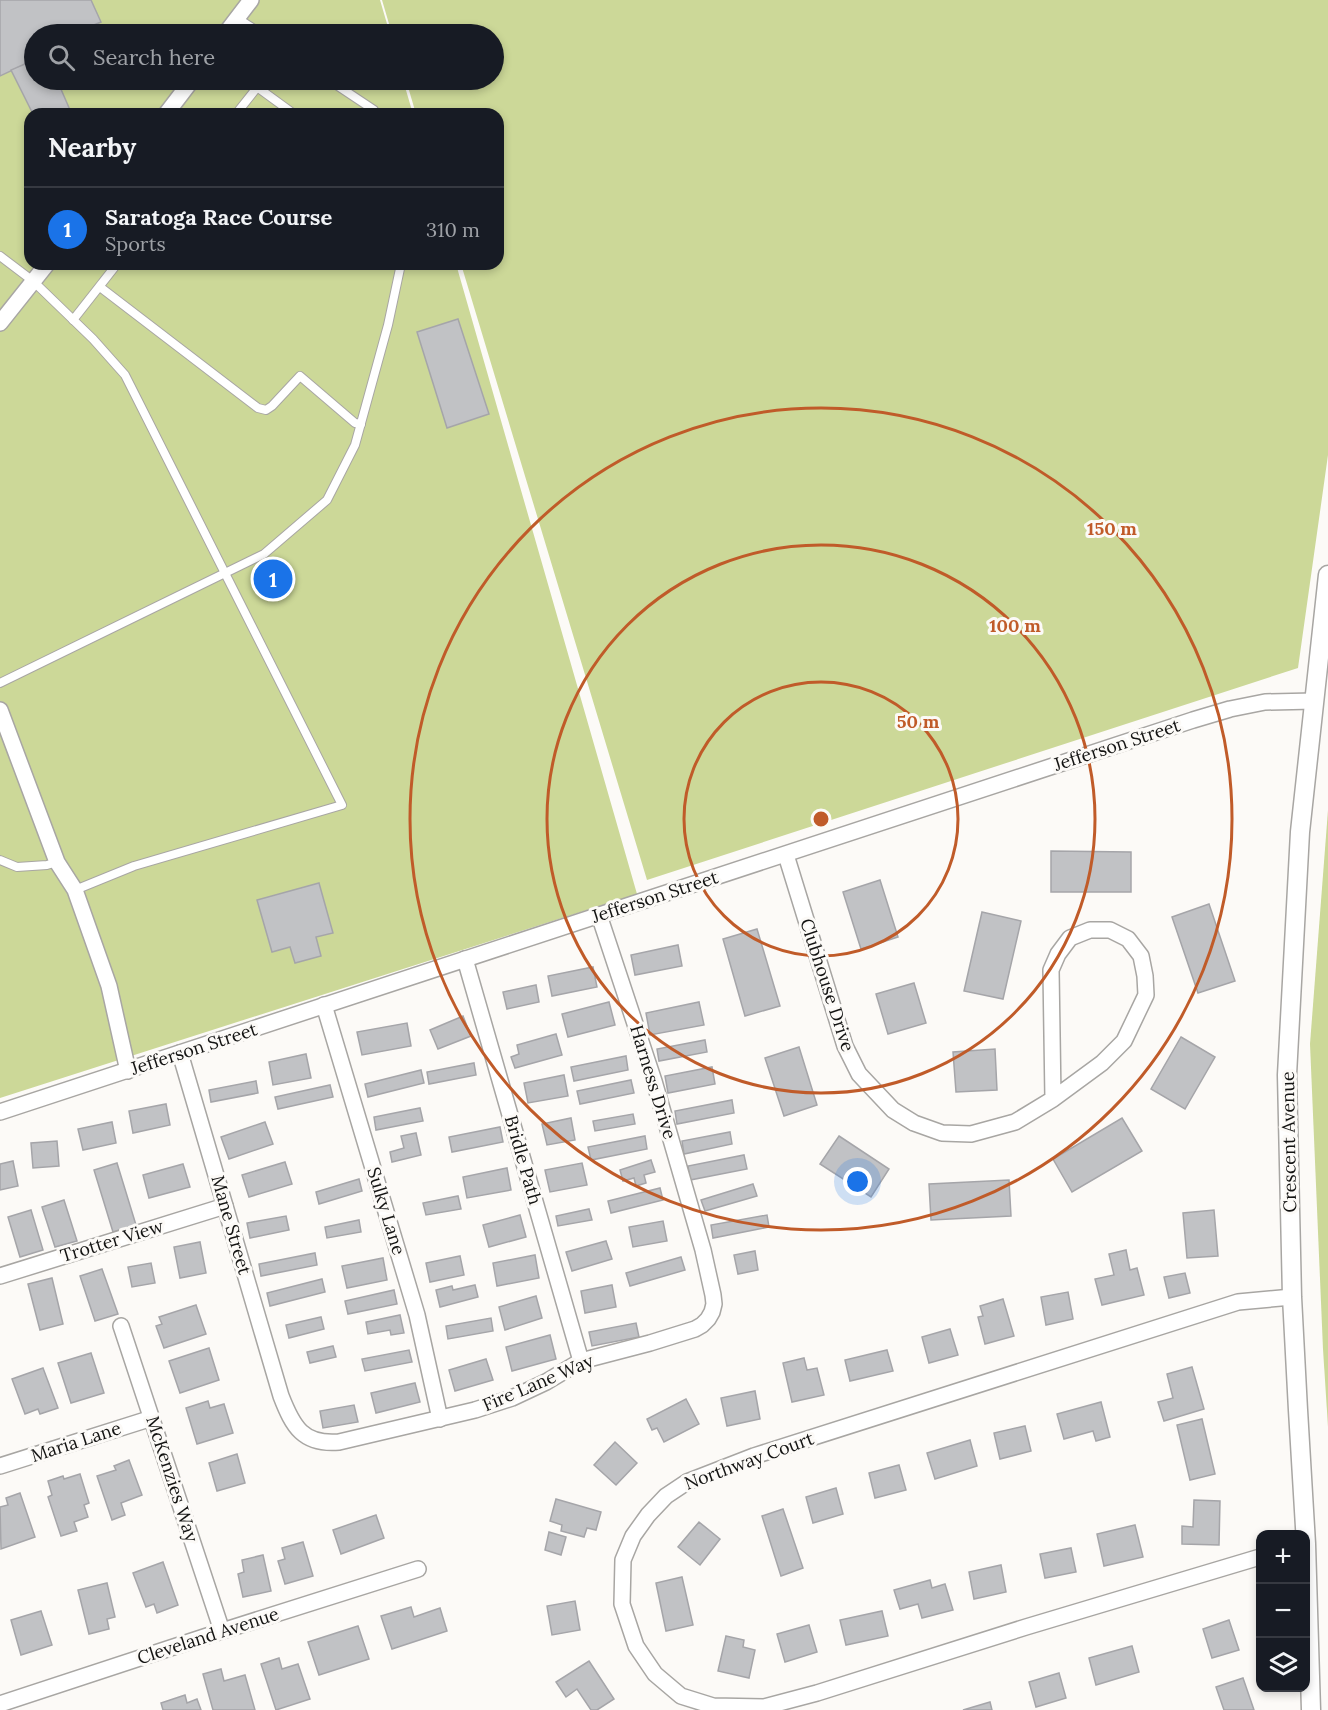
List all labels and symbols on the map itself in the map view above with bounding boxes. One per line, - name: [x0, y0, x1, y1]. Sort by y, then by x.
- text: 150 m: [1087, 517, 1137, 540]
- pin: 1: [254, 556, 292, 602]
- text: 100 m: [989, 614, 1041, 637]
- text: 50 m: [897, 710, 940, 733]
- street label: Jefferson Street: [1050, 713, 1183, 776]
- centre of rings: [811, 809, 831, 829]
- street label: Jefferson Street: [588, 865, 721, 928]
- street label: Clubhouse Drive: [795, 915, 860, 1055]
- street label: Jefferson Street: [127, 1017, 260, 1080]
- street label: Harness Drive: [625, 1022, 682, 1142]
- street label: Crescent Avenue: [1276, 1071, 1301, 1213]
- street label: Bridle Path: [500, 1113, 547, 1207]
- street label: Sulky Lane: [362, 1164, 411, 1258]
- your location: [843, 1167, 872, 1196]
- street label: Mane Street: [206, 1173, 257, 1277]
- street label: Trotter View: [58, 1214, 167, 1267]
- street label: Fire Lane Way: [479, 1349, 597, 1416]
- street label: McKenzies Way: [141, 1413, 204, 1545]
- street label: Maria Lane: [28, 1416, 124, 1467]
- street label: Northway Court: [681, 1426, 817, 1495]
- street label: Cleveland Avenue: [134, 1602, 282, 1669]

